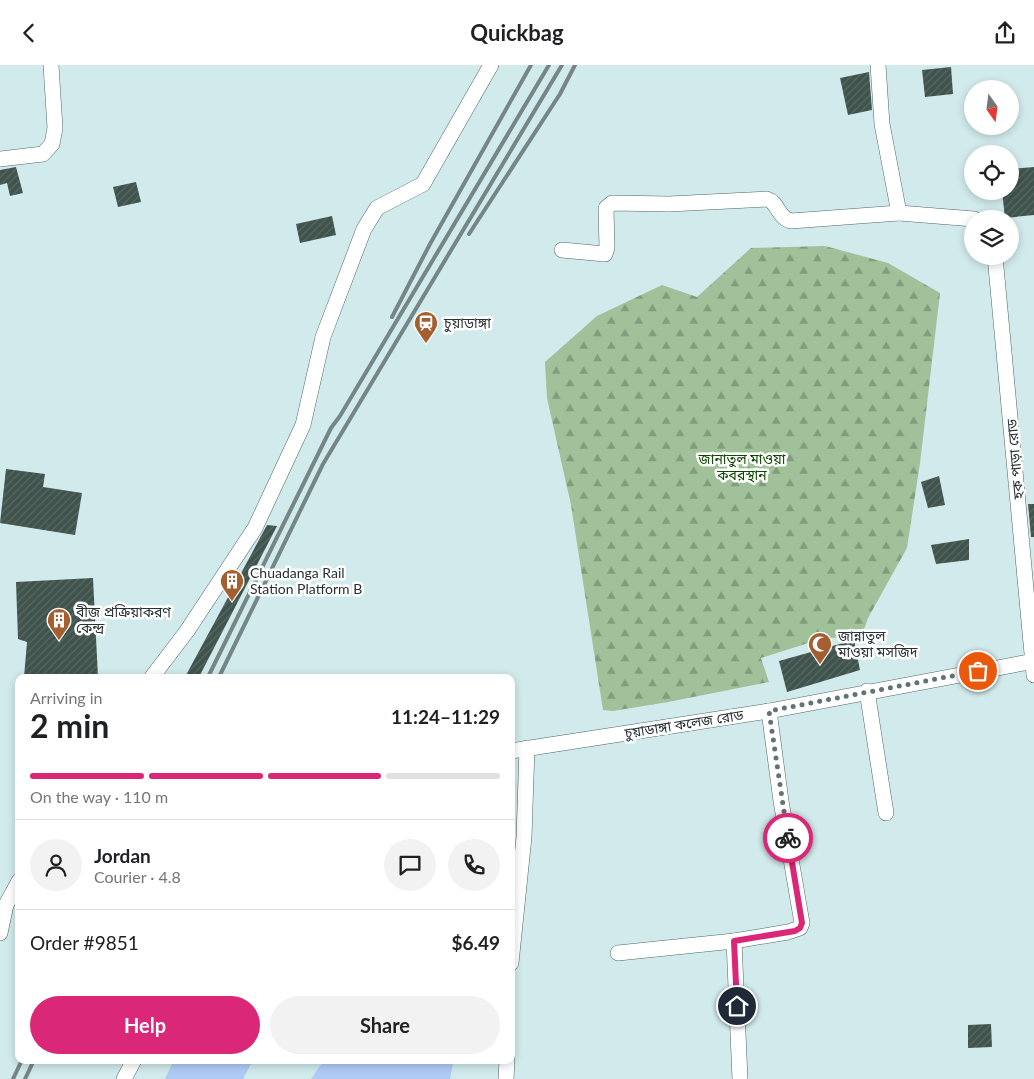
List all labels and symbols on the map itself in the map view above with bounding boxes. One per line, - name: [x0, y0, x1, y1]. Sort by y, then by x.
- north arrow: [964, 80, 1019, 135]
- station icon: চুয়াডাঙ্গা: [413, 310, 439, 344]
- place label: চুয়াডাঙ্গা: [443, 314, 491, 333]
- street label: হক পাড়া রোড: [1002, 417, 1027, 501]
- park label: জানাতুল মাওয়া কবরস্থান: [698, 450, 786, 483]
- place label: Chuadanga Rail Station Platform B: [250, 564, 362, 597]
- building icon: Chuadanga Rail Station Platform B: [219, 568, 245, 602]
- place label: বীজ প্রক্রিয়াকরণ কেন্দ্র: [75, 603, 171, 636]
- building icon: বীজ প্রক্রিয়াকরণ কেন্দ্র: [46, 607, 72, 641]
- place label: জান্নাতুল মাওয়া মসজিদ: [837, 627, 918, 660]
- mosque icon: জান্নাতুল মাওয়া মসজিদ: [807, 631, 833, 665]
- pin: [957, 650, 999, 692]
- street label: চুয়াডাঙ্গা কলেজ রোড: [622, 706, 746, 743]
- courier: [763, 813, 813, 863]
- pin: [716, 985, 758, 1027]

